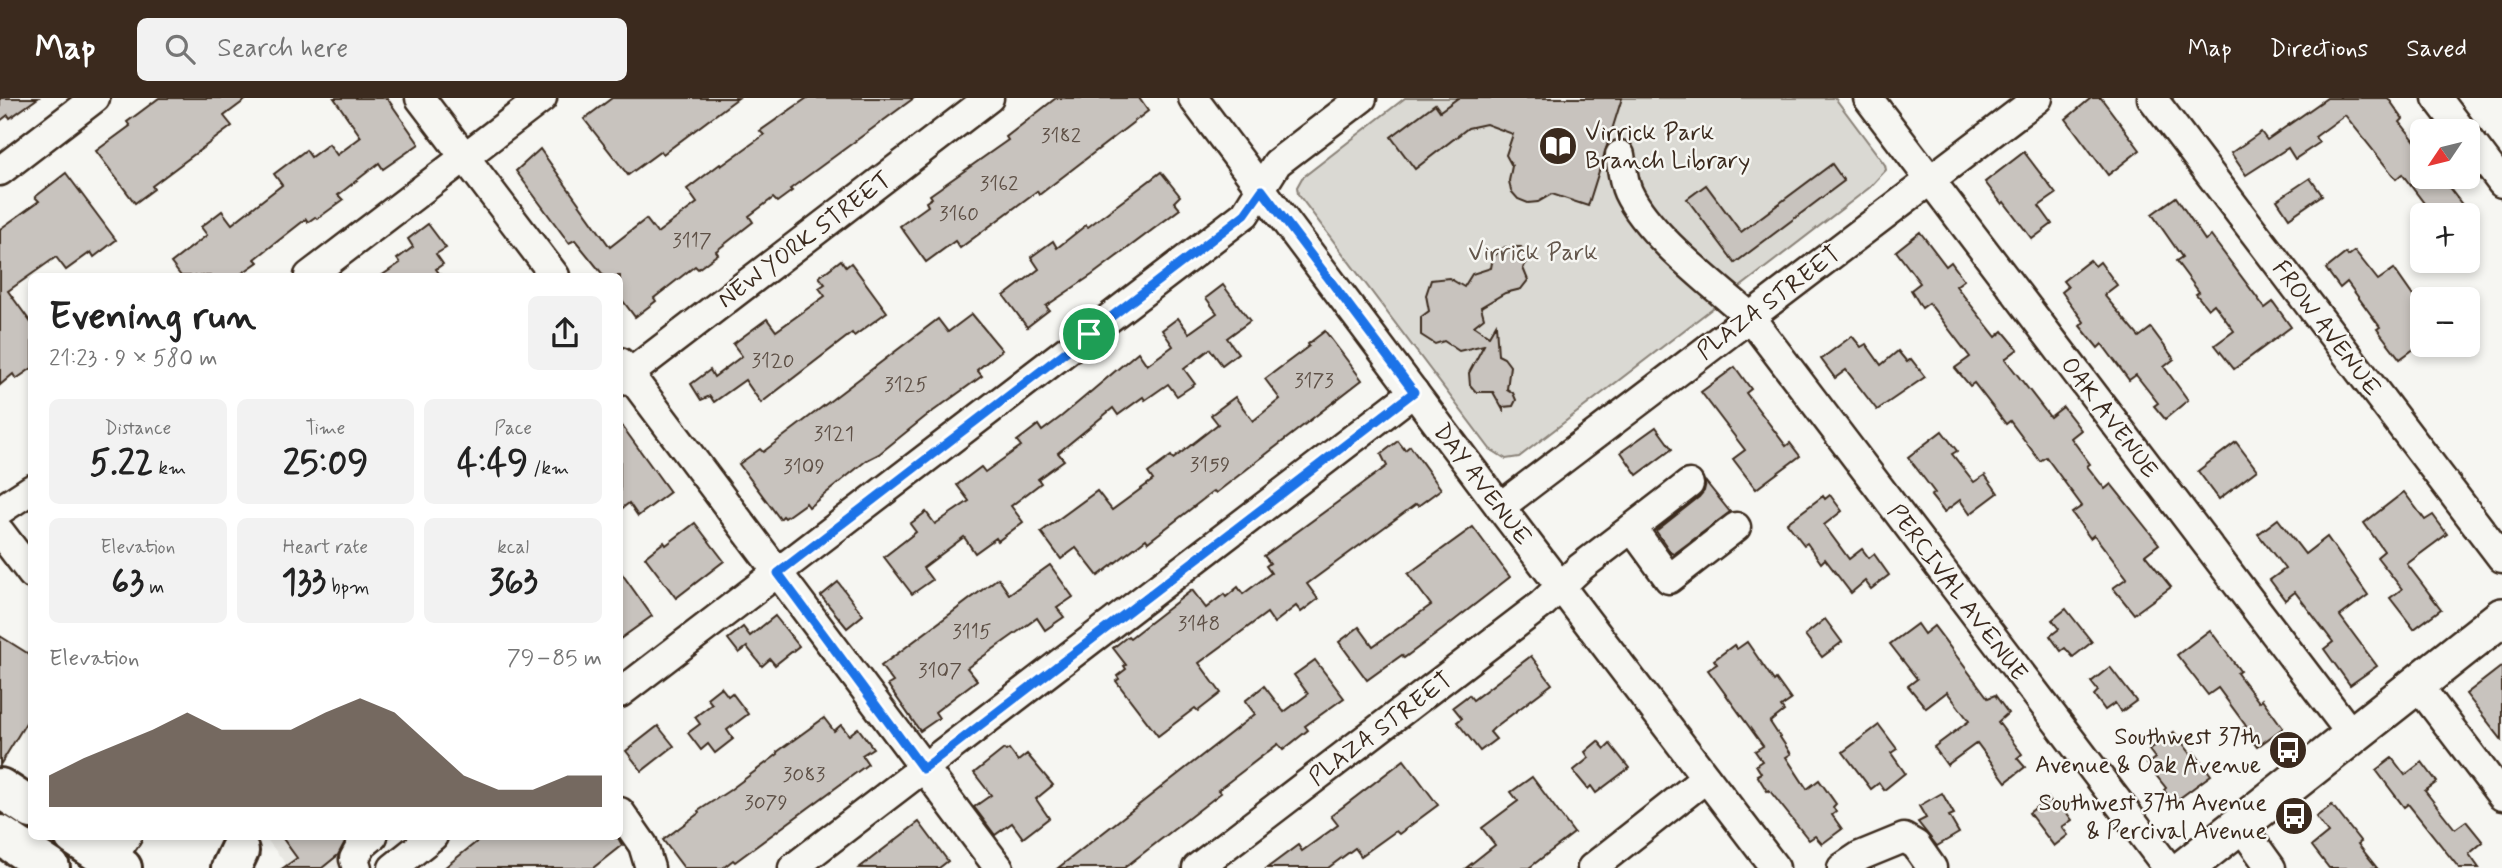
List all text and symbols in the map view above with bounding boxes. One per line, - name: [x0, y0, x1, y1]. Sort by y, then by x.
- search box: [137, 18, 627, 81]
- text: Map: [35, 27, 95, 71]
- icon: search: [161, 30, 199, 68]
- text: Search here: [217, 32, 348, 66]
- text: Map: [2188, 34, 2232, 65]
- text: Directions: [2270, 34, 2368, 65]
- text: Saved: [2406, 34, 2467, 65]
- place label: Virrick Park Branch Library: [1585, 118, 1750, 177]
- north arrow: [2410, 119, 2480, 189]
- map controls: [2410, 119, 2480, 357]
- house number: 3182: [1041, 122, 1081, 150]
- library icon: Virrick Park Branch Library: [1537, 125, 1579, 167]
- street label: NEW YORK STREET: [712, 165, 898, 316]
- house number: 3162: [980, 170, 1018, 198]
- house number: 3160: [939, 200, 979, 228]
- button: +: [2410, 203, 2480, 273]
- house number: 3117: [672, 227, 712, 255]
- park label: Virrick Park: [1468, 238, 1598, 269]
- street label: PLAZA STREET: [1691, 239, 1847, 367]
- street label: FROW AVENUE: [2264, 255, 2387, 403]
- button: −: [2410, 287, 2480, 357]
- text: Evening run: [49, 293, 256, 342]
- button: share: [528, 296, 602, 370]
- pin: [1059, 304, 1119, 364]
- icon: arrive: [1070, 315, 1108, 353]
- text: 21:23 · 9 × 580 m: [49, 344, 218, 374]
- house number: 3120: [752, 347, 794, 375]
- street label: OAK AVENUE: [2053, 351, 2165, 485]
- house number: 3173: [1294, 367, 1334, 395]
- house number: 3125: [884, 371, 928, 399]
- text: Distance: [104, 416, 171, 441]
- text: Time: [306, 416, 345, 441]
- text: Pace: [494, 416, 532, 441]
- street label: DAY AVENUE: [1426, 418, 1538, 552]
- house number: 3121: [814, 420, 854, 448]
- text: 5.22: [89, 441, 153, 487]
- text: 25:09: [283, 441, 368, 487]
- text: 4:49: [457, 441, 528, 487]
- house number: 3159: [1190, 451, 1230, 479]
- house number: 3109: [783, 453, 825, 481]
- text: km: [153, 456, 186, 481]
- text: /km: [528, 456, 569, 481]
- street label: PERCIVAL AVENUE: [1880, 498, 2034, 688]
- text: Elevation: [100, 535, 175, 560]
- text: Heart rate: [283, 535, 368, 560]
- text: kcal: [497, 535, 529, 560]
- text: 63: [111, 560, 144, 606]
- text: 133: [281, 560, 326, 606]
- text: 363: [488, 560, 538, 606]
- text: m: [144, 575, 164, 600]
- text: bpm: [326, 575, 370, 600]
- house number: 3148: [1178, 610, 1220, 638]
- house number: 3115: [952, 618, 992, 646]
- text: Elevation: [49, 644, 140, 674]
- text: 79–85 m: [507, 644, 602, 674]
- house number: 3107: [918, 657, 962, 685]
- street label: PLAZA STREET: [1303, 665, 1459, 793]
- place label: Southwest 37th Avenue & Oak Avenue: [2035, 722, 2261, 781]
- bus stop icon: Southwest 37th Avenue & Oak Avenue: [2267, 729, 2309, 771]
- house number: 3083: [783, 761, 826, 789]
- place label: Southwest 37th Avenue & Percival Avenue: [2039, 788, 2267, 847]
- house number: 3079: [744, 789, 788, 817]
- bus stop icon: Southwest 37th Avenue & Percival Avenue: [2273, 795, 2315, 837]

